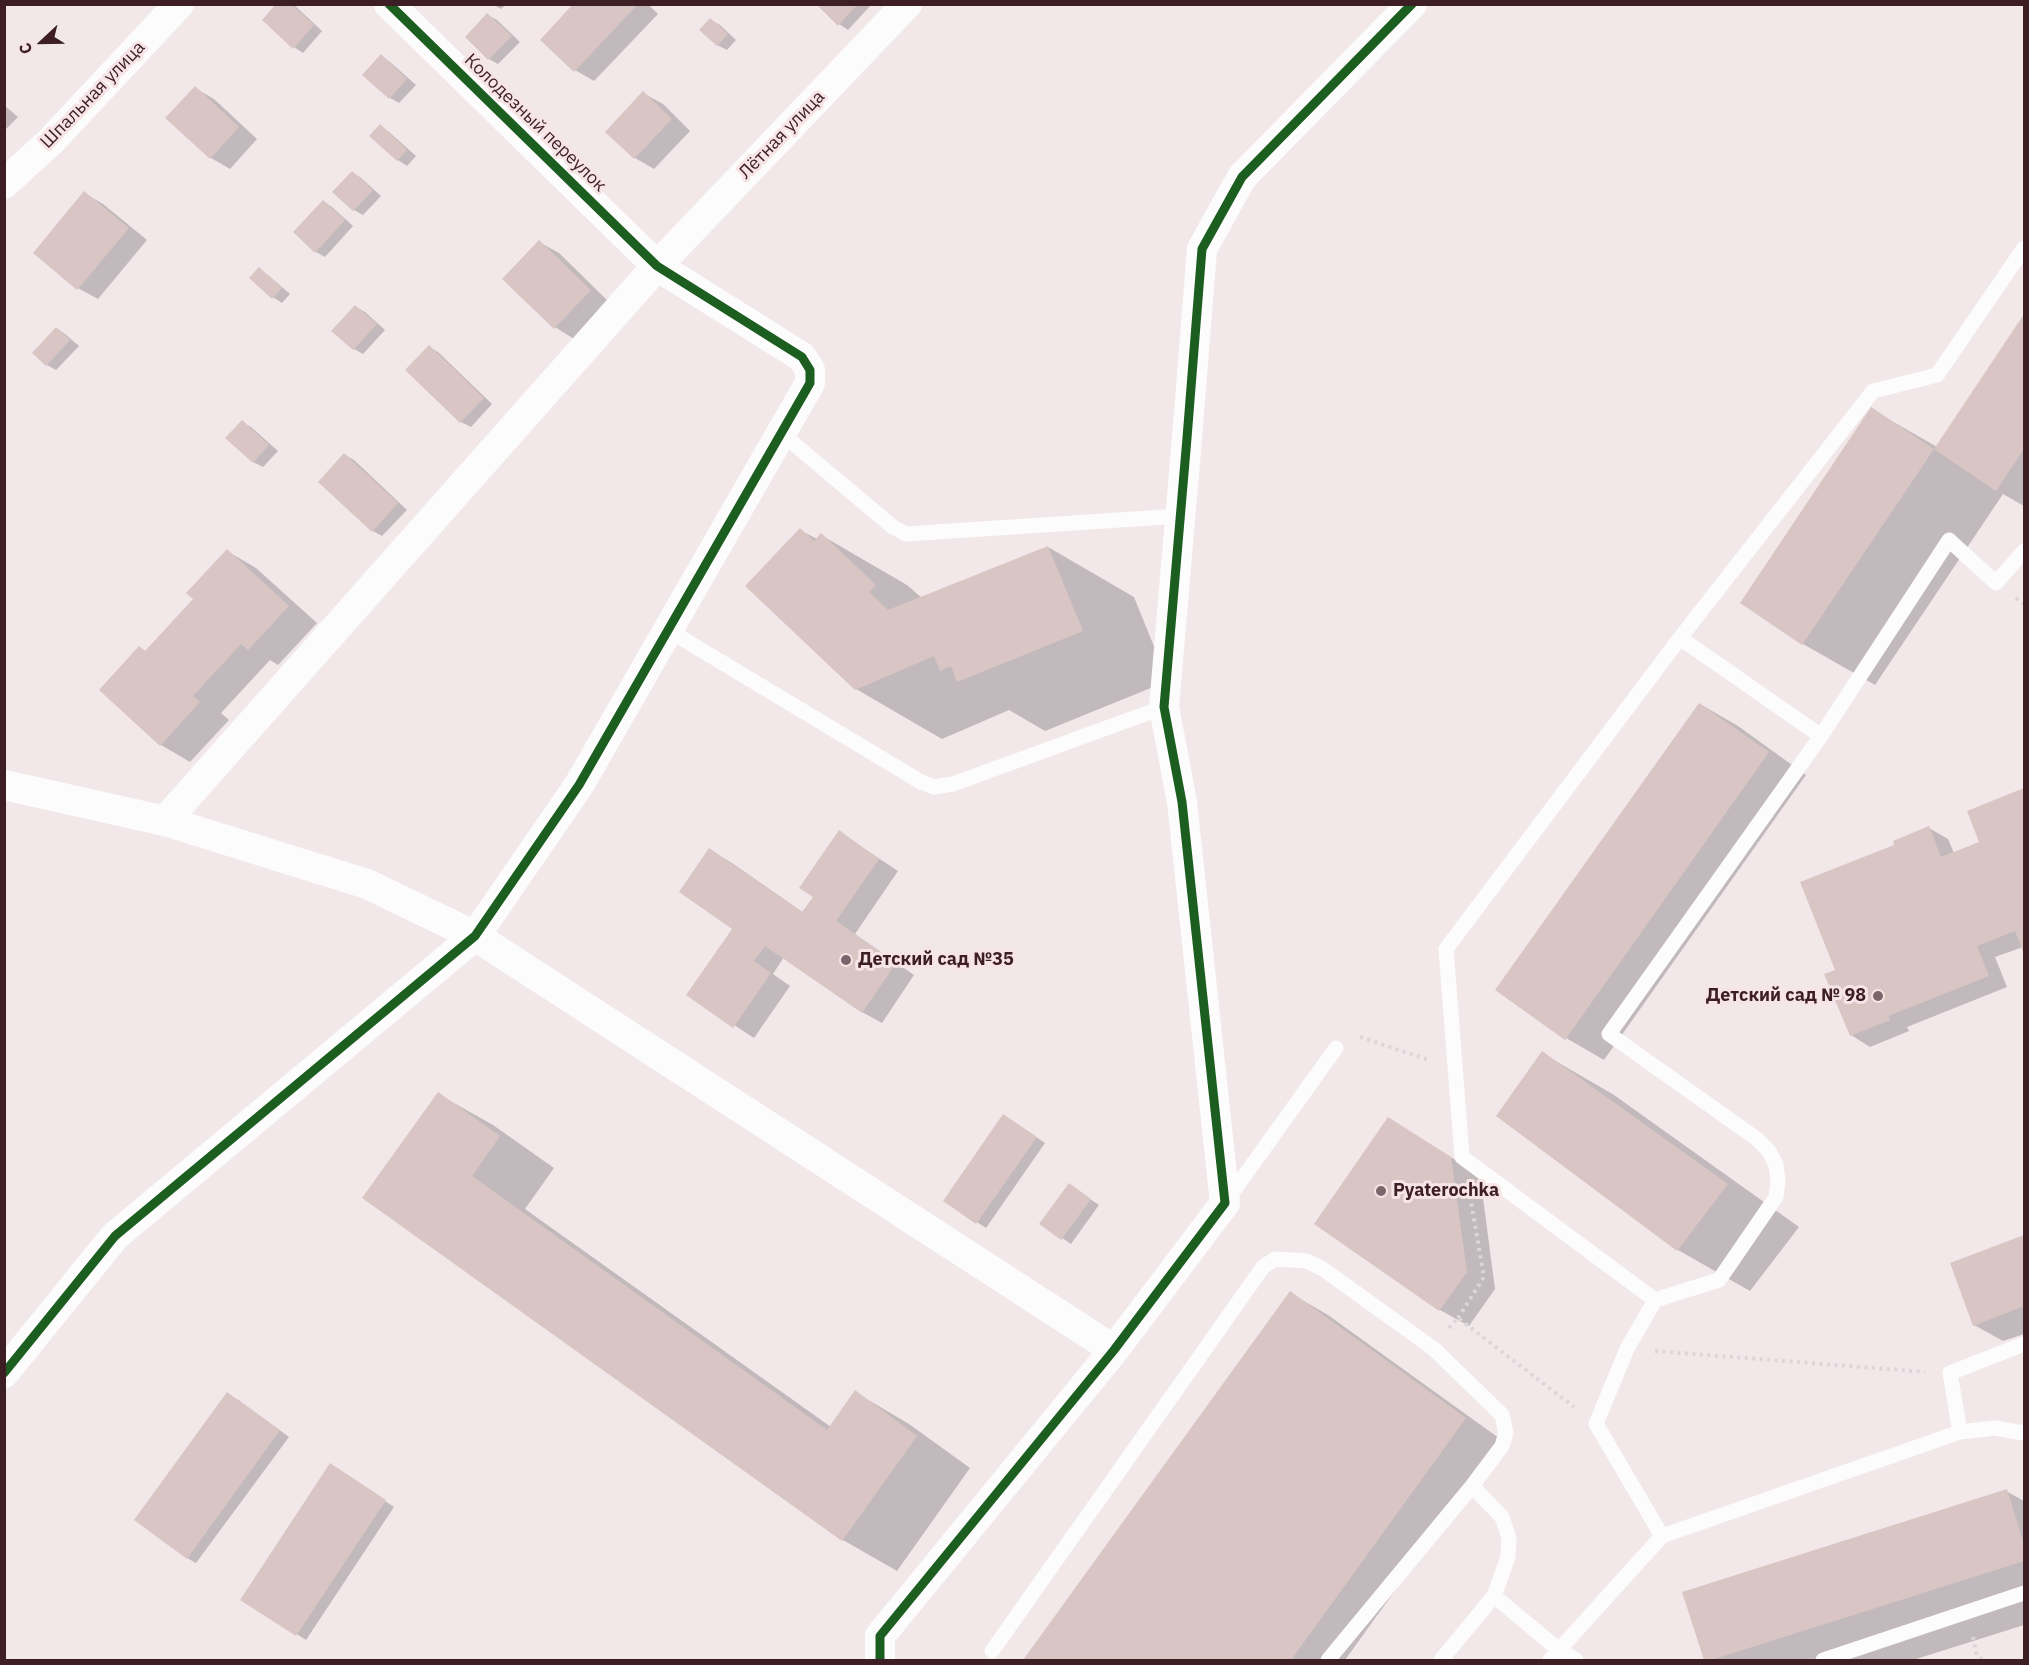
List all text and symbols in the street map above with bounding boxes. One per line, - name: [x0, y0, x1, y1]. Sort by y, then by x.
- north arrow: [12, 12, 72, 72]
- street label: Шпальная улица: [36, 37, 150, 153]
- text: С: [14, 40, 37, 57]
- street label: Колодезный переулок: [460, 50, 610, 196]
- street label: Лётная улица: [735, 86, 829, 184]
- place label: Детский сад №35: [858, 949, 1014, 971]
- marker: Детский сад №35: [839, 953, 853, 967]
- place label: Детский сад № 98: [1706, 985, 1866, 1007]
- marker: Детский сад № 98: [1871, 989, 1885, 1003]
- place label: Pyaterochka: [1393, 1180, 1499, 1202]
- marker: Pyaterochka: [1374, 1184, 1388, 1198]

